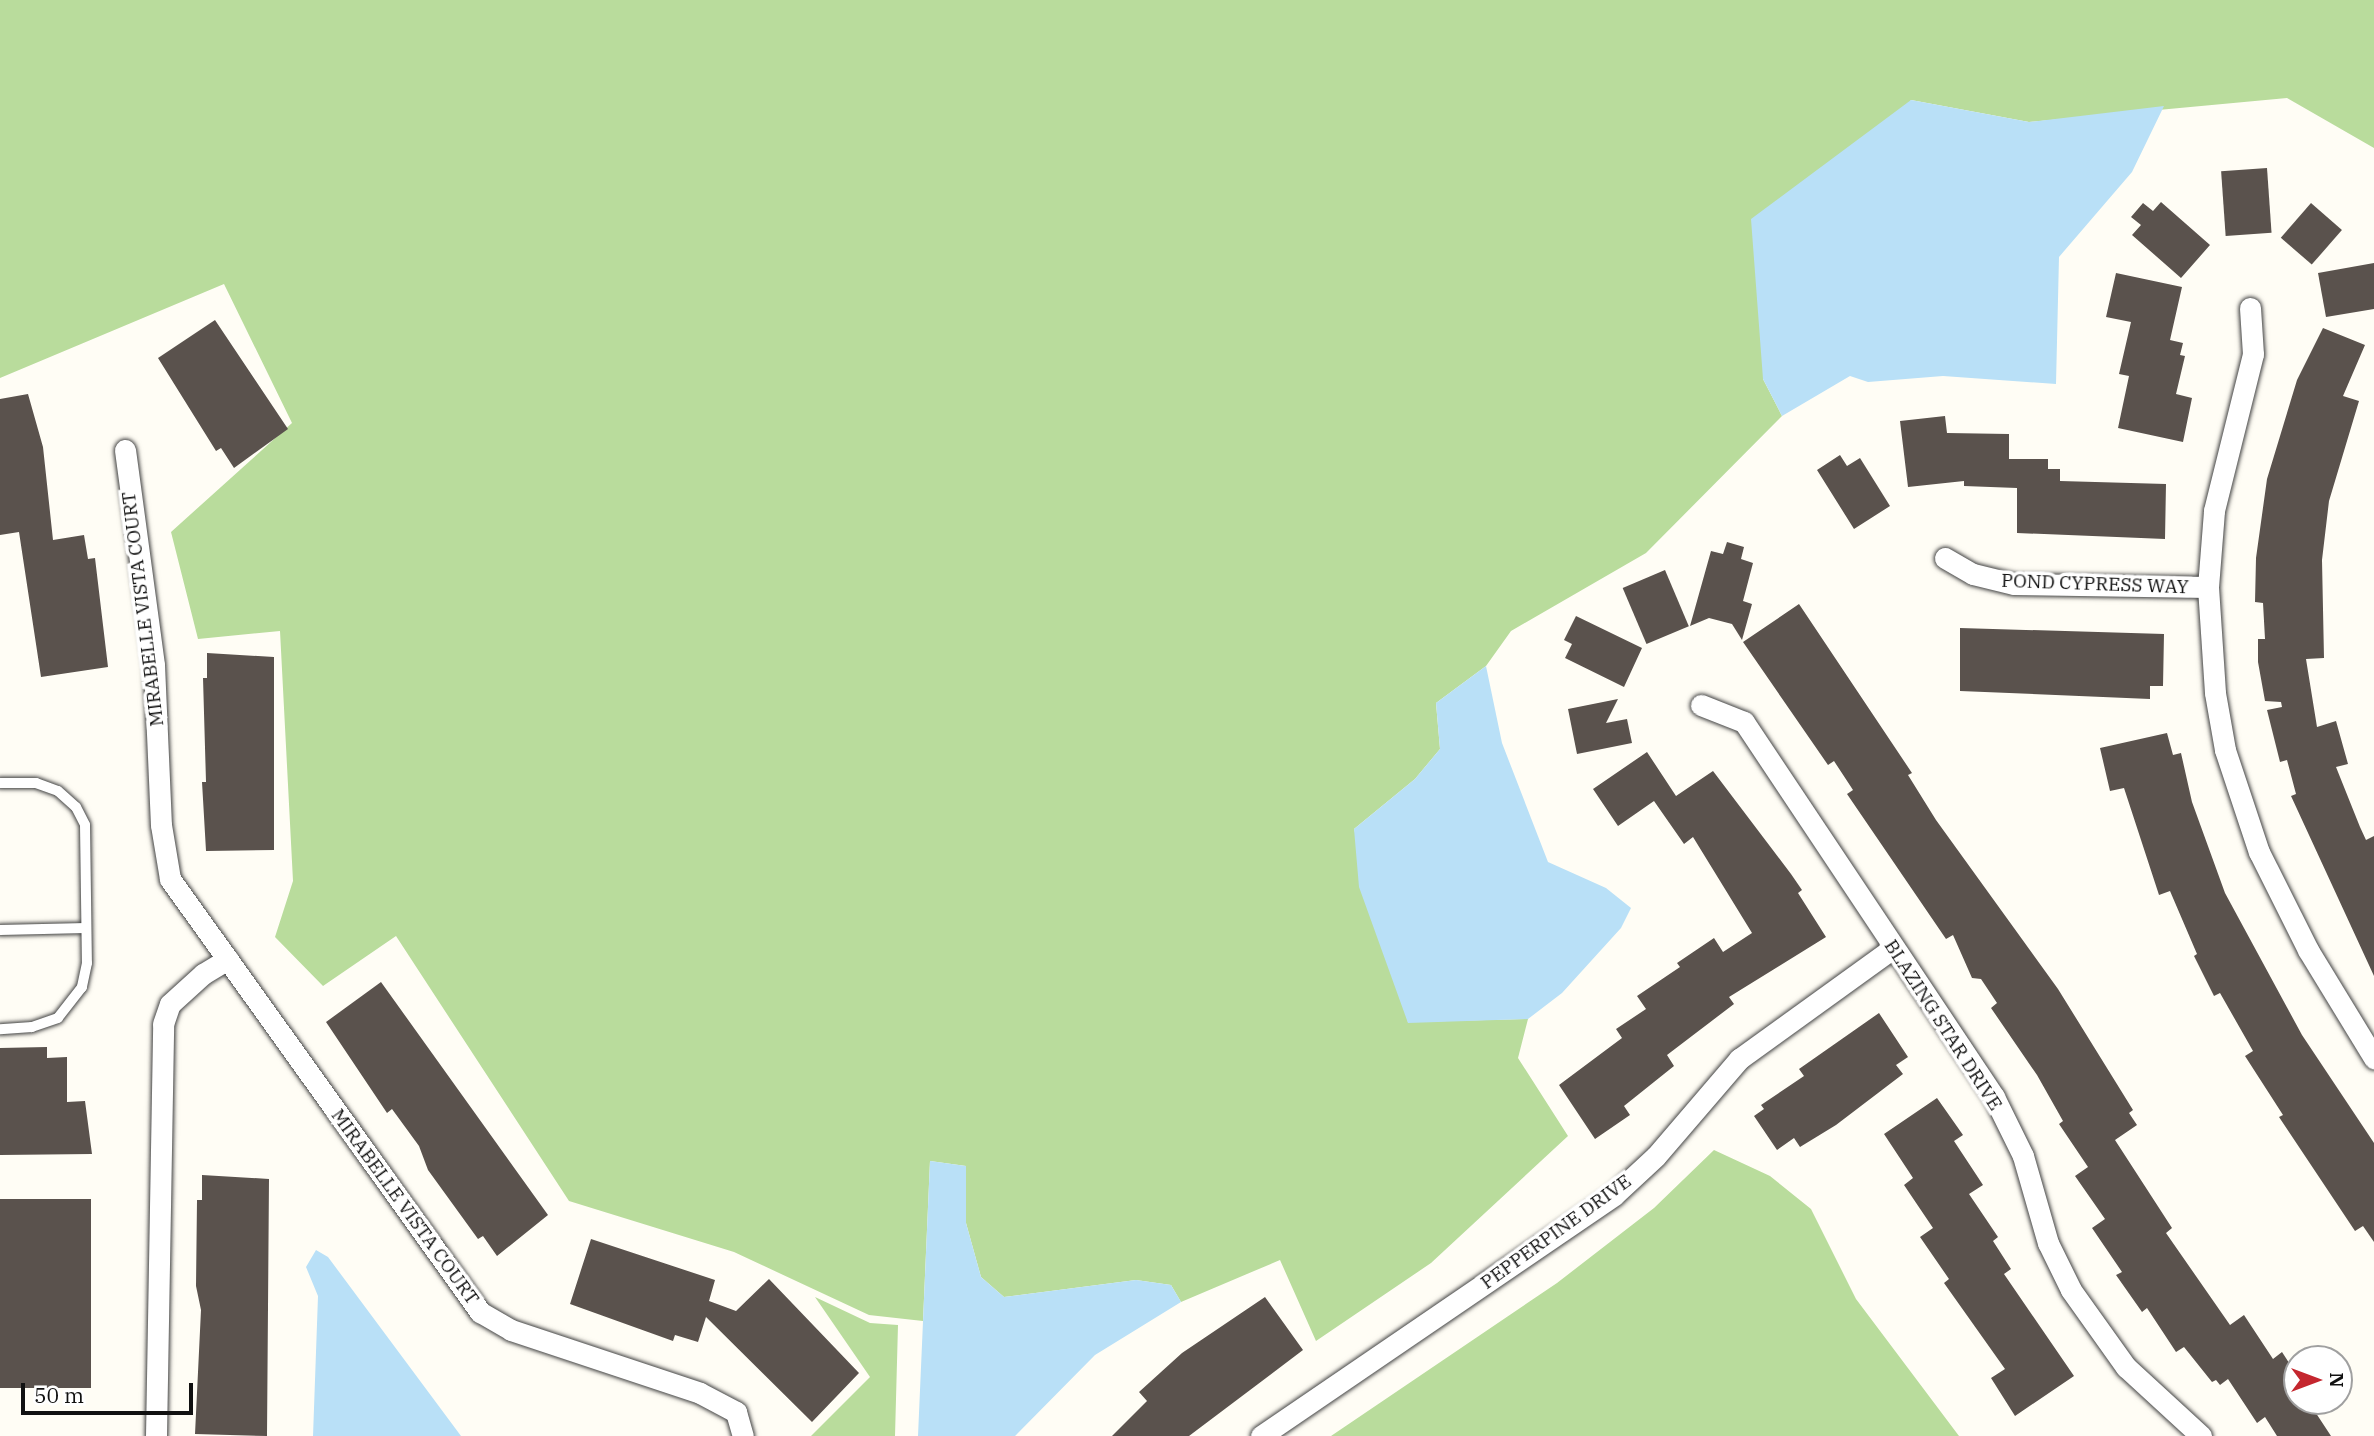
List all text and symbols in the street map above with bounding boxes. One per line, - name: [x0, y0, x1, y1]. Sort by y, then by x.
- street label: MIRABELLE VISTA COURT: [117, 490, 169, 728]
- street label: POND CYPRESS WAY: [2001, 569, 2189, 599]
- street label: BLAZING STAR DRIVE: [1879, 935, 2007, 1115]
- street label: MIRABELLE VISTA COURT: [326, 1105, 484, 1309]
- street label: PEPPERPINE DRIVE: [1476, 1170, 1636, 1294]
- north arrow: [2283, 1345, 2353, 1415]
- scale bar: [24, 1370, 196, 1414]
- text: N: [2325, 1372, 2349, 1388]
- text: 50 m: [34, 1381, 84, 1409]

